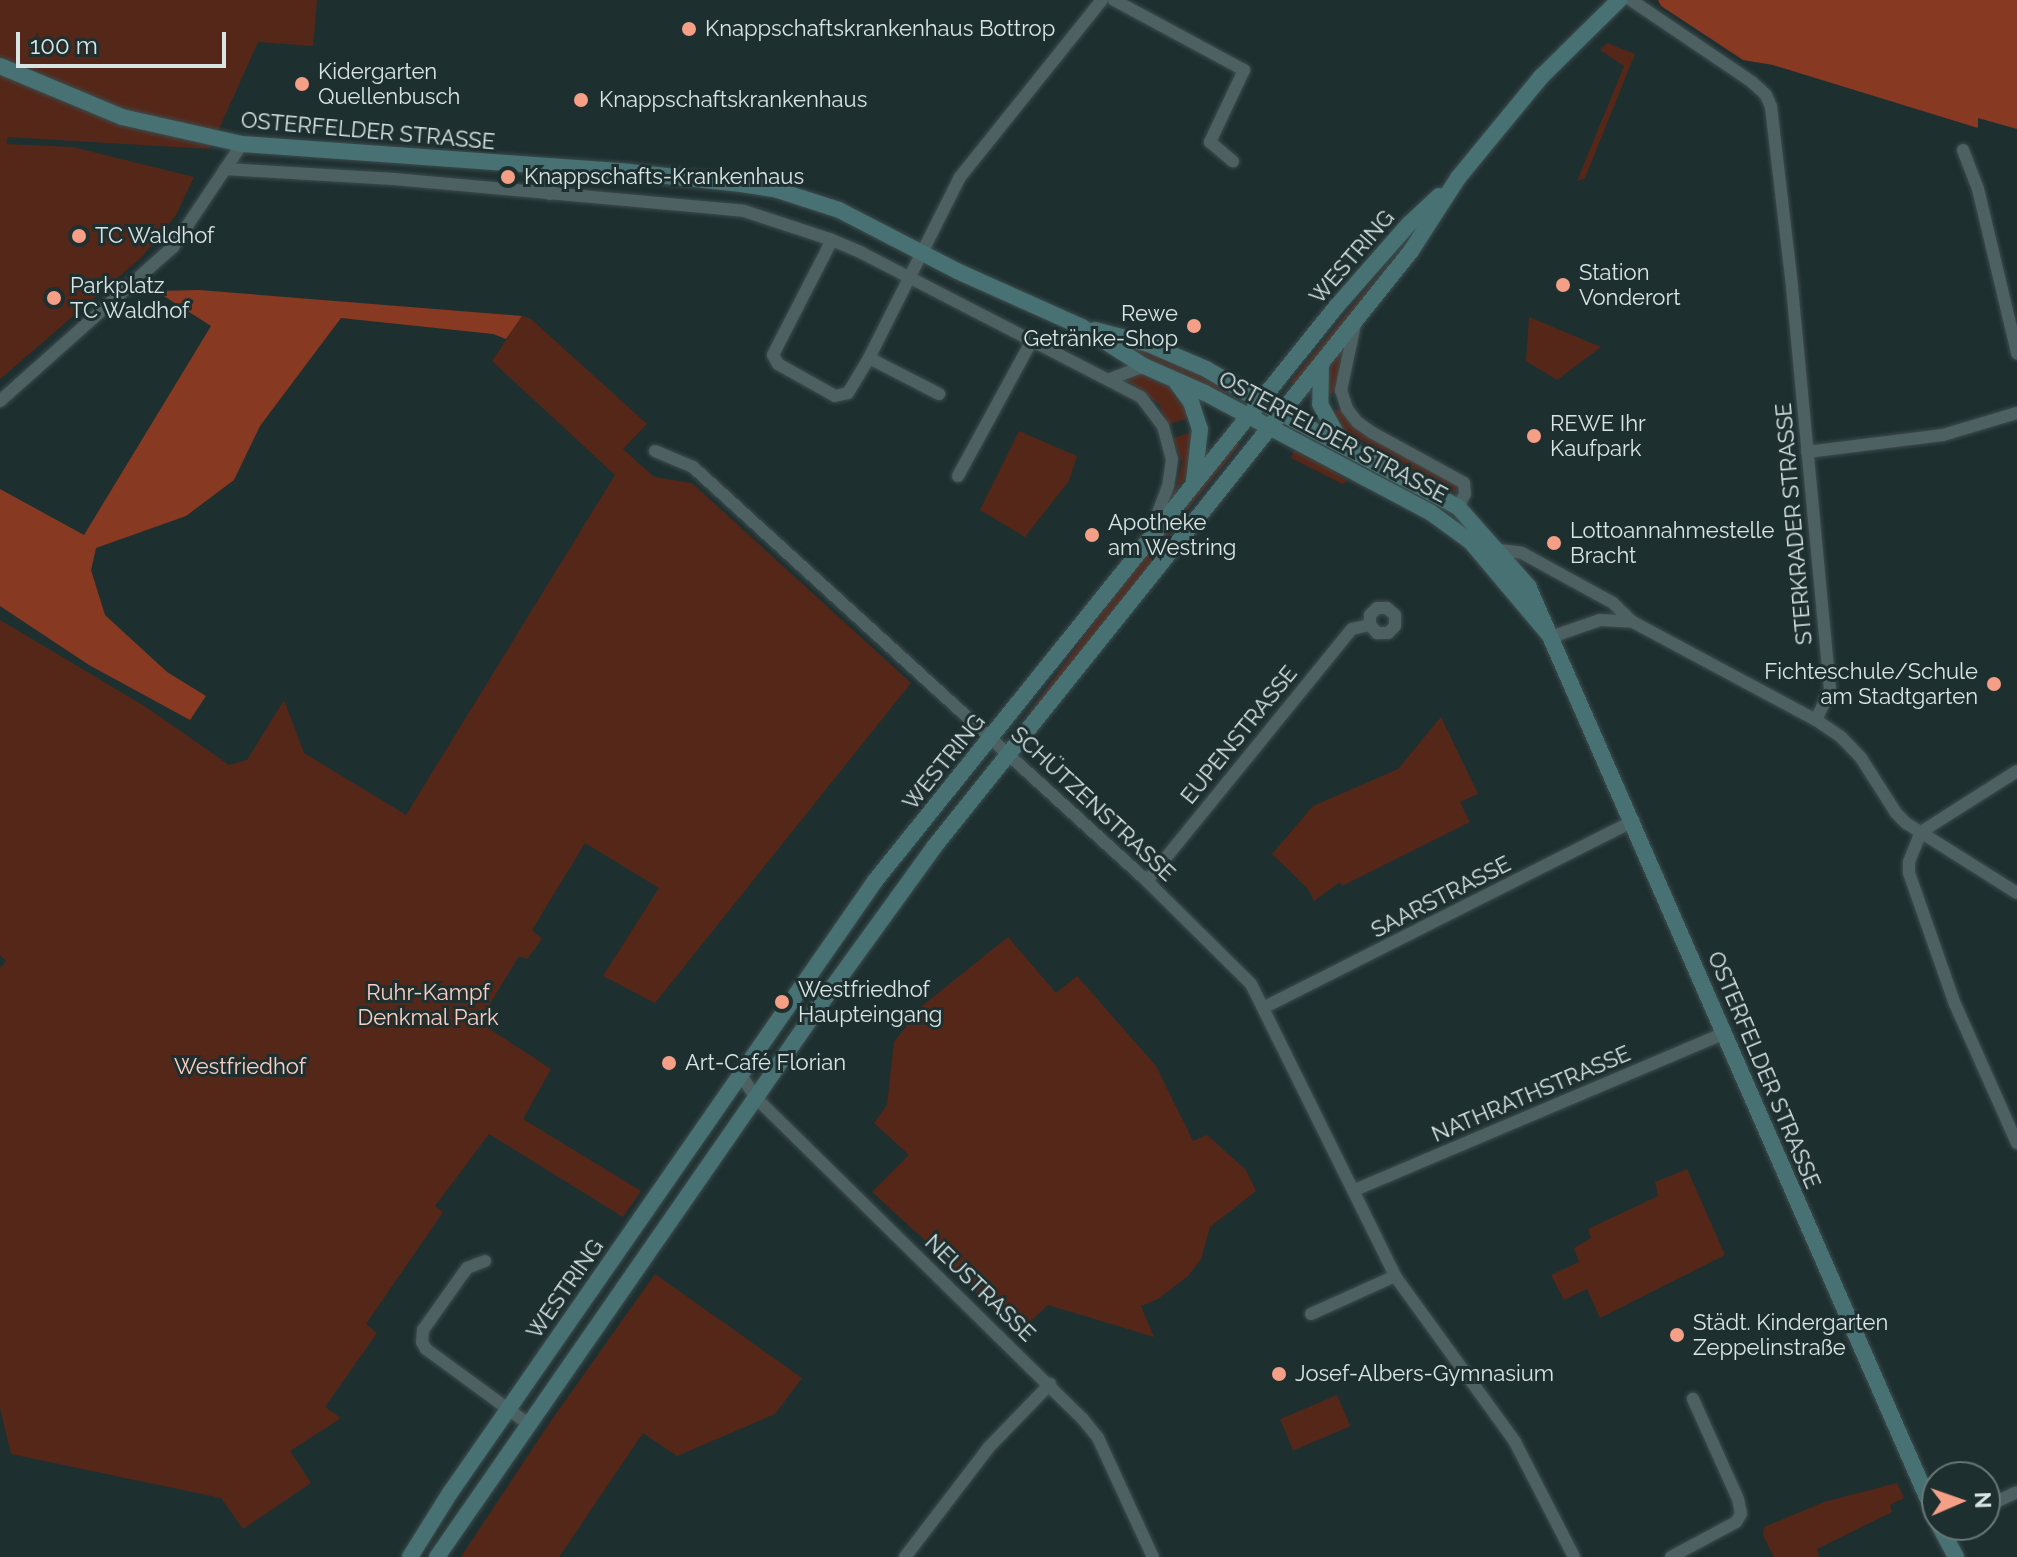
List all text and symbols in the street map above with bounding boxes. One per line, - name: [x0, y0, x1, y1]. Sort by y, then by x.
- scale bar: [20, 16, 230, 66]
- place label: Knappschaftskrankenhaus Bottrop: [705, 16, 1055, 42]
- marker: Knappschaftskrankenhaus Bottrop: [680, 20, 698, 38]
- text: 100 m: [30, 31, 98, 60]
- place label: Kidergarten Quellenbusch: [318, 58, 460, 110]
- marker: Kidergarten Quellenbusch: [293, 75, 311, 93]
- place label: Knappschaftskrankenhaus: [599, 87, 867, 113]
- marker: Knappschaftskrankenhaus: [570, 89, 592, 111]
- street label: OSTERFELDER STRASSE: [240, 107, 496, 155]
- place label: Knappschafts-Krankenhaus: [524, 164, 804, 190]
- marker: Knappschafts-Krankenhaus: [499, 168, 517, 186]
- street label: WESTRING: [1304, 205, 1400, 309]
- place label: TC Waldhof: [95, 223, 215, 249]
- marker: TC Waldhof: [70, 227, 88, 245]
- place label: Station Vonderort: [1579, 259, 1681, 310]
- place label: Parkplatz TC Waldhof: [70, 272, 190, 324]
- marker: Station Vonderort: [1554, 276, 1572, 294]
- marker: Parkplatz TC Waldhof: [45, 289, 63, 307]
- place label: Rewe Getränke-Shop: [1023, 300, 1178, 352]
- marker: Rewe Getränke-Shop: [1185, 317, 1203, 335]
- street label: OSTERFELDER STRASSE: [1214, 365, 1452, 509]
- street label: STERKRADER STRASSE: [1770, 402, 1818, 646]
- place label: REWE Ihr Kaufpark: [1550, 410, 1646, 462]
- marker: REWE Ihr Kaufpark: [1525, 427, 1543, 445]
- place label: Apotheke am Westring: [1108, 509, 1237, 560]
- place label: Lottoannahmestelle Bracht: [1570, 517, 1774, 568]
- marker: Apotheke am Westring: [1083, 526, 1101, 544]
- marker: Lottoannahmestelle Bracht: [1545, 534, 1563, 552]
- place label: Fichteschule/Schule am Stadtgarten: [1764, 658, 1978, 710]
- street label: EUPENSTRASSE: [1175, 661, 1303, 809]
- marker: Fichteschule/Schule am Stadtgarten: [1985, 675, 2003, 693]
- street label: WESTRING: [897, 709, 991, 815]
- street label: SCHÜTZENSTRASSE: [1005, 721, 1181, 887]
- street label: SAARSTRASSE: [1367, 851, 1515, 943]
- street label: OSTERFELDER STRASSE: [1702, 947, 1826, 1193]
- place label: Westfriedhof Haupteingang: [798, 976, 942, 1028]
- park label: Ruhr-Kampf Denkmal Park: [357, 979, 499, 1030]
- marker: Westfriedhof Haupteingang: [773, 993, 791, 1011]
- street label: NATHRATHSTRASSE: [1428, 1040, 1634, 1148]
- place label: Art-Café Florian: [685, 1050, 846, 1076]
- park label: Westfriedhof: [174, 1054, 306, 1080]
- marker: Art-Café Florian: [660, 1054, 678, 1072]
- street label: NEUSTRASSE: [919, 1229, 1041, 1347]
- street label: WESTRING: [521, 1234, 609, 1344]
- place label: Städt. Kindergarten Zeppelinstraße: [1693, 1309, 1888, 1360]
- marker: Städt. Kindergarten Zeppelinstraße: [1668, 1326, 1686, 1344]
- place label: Josef-Albers-Gymnasium: [1295, 1361, 1554, 1387]
- marker: Josef-Albers-Gymnasium: [1270, 1365, 1288, 1383]
- north arrow: [1921, 1461, 2001, 1541]
- text: N: [1970, 1491, 1996, 1509]

